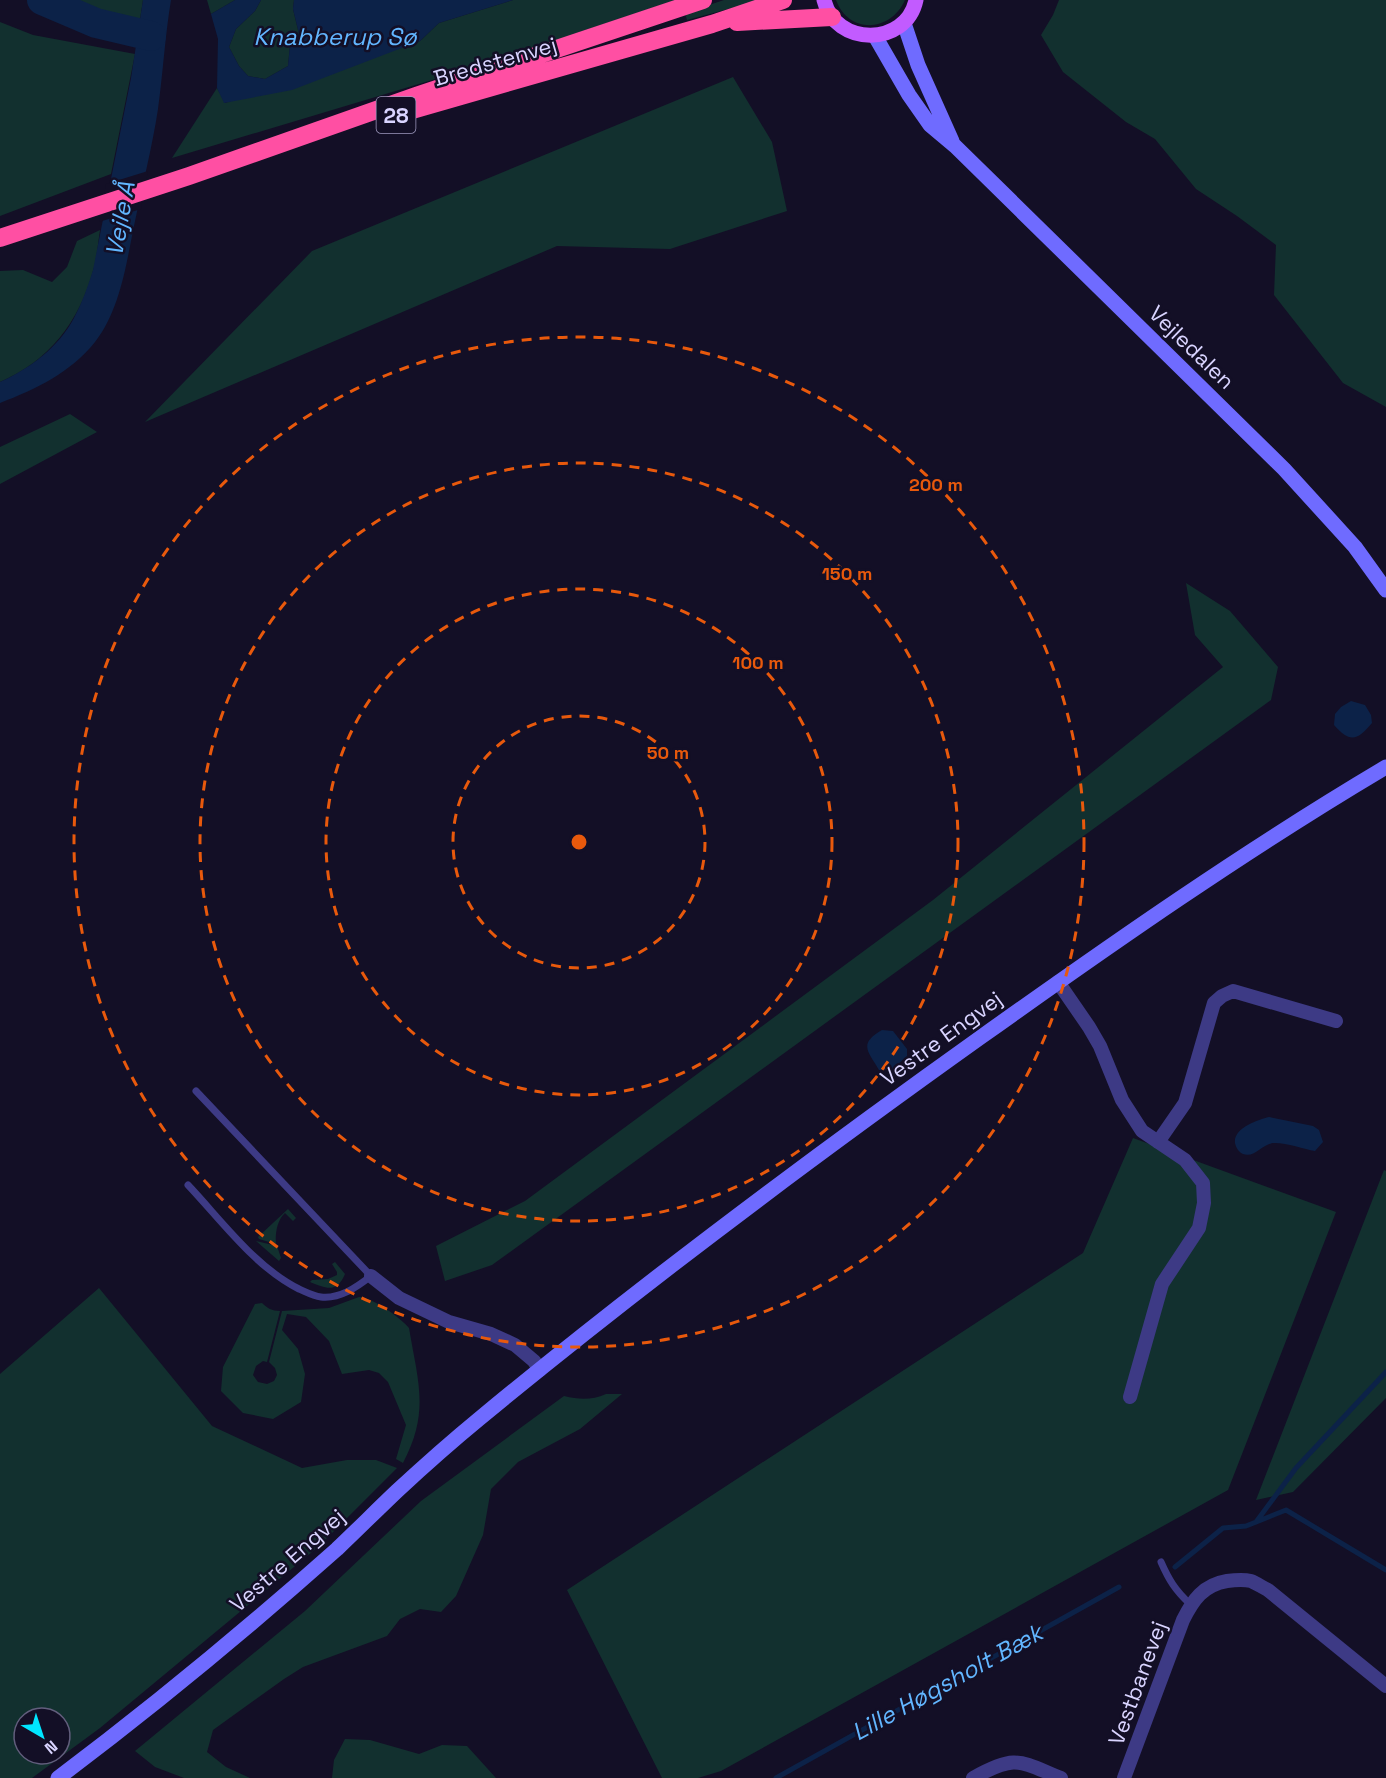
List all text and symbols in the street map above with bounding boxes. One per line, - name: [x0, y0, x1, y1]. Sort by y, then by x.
- water label: Knabberup Sø: [253, 21, 418, 52]
- street label: Bredstenvej: [430, 30, 560, 92]
- road number: 28: [376, 97, 416, 133]
- water label: Vejle Å: [98, 178, 142, 259]
- street label: Vejledalen: [1143, 299, 1241, 395]
- text: 200 m: [909, 473, 963, 496]
- text: 150 m: [822, 562, 872, 585]
- text: 100 m: [732, 651, 784, 674]
- text: 50 m: [647, 741, 689, 764]
- centre of rings: [569, 832, 589, 852]
- street label: Vestre Engvej: [875, 984, 1007, 1092]
- street label: Vestre Engvej: [224, 1502, 350, 1618]
- water label: Lille Høgsholt Bæk: [846, 1615, 1051, 1747]
- street label: Vestbanevej: [1102, 1617, 1172, 1749]
- north arrow: [12, 1706, 72, 1766]
- text: N: [40, 1736, 62, 1759]

